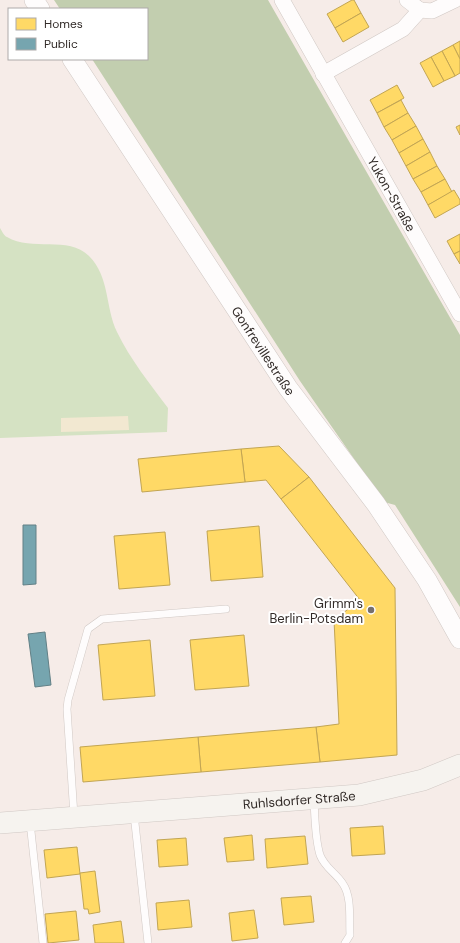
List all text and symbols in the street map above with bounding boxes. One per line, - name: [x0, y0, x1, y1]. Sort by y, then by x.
- legend: [8, 8, 148, 60]
- text: Homes: [44, 16, 83, 32]
- text: Public: [44, 36, 78, 52]
- street label: Yukon-Straße: [364, 154, 420, 234]
- street label: Gonfrevillestraße: [228, 303, 299, 399]
- place label: Grimm's Berlin-Potsdam: [269, 595, 363, 627]
- marker: Grimm's Berlin-Potsdam: [366, 605, 376, 615]
- street label: Ruhlsdorfer Straße: [242, 787, 356, 813]

